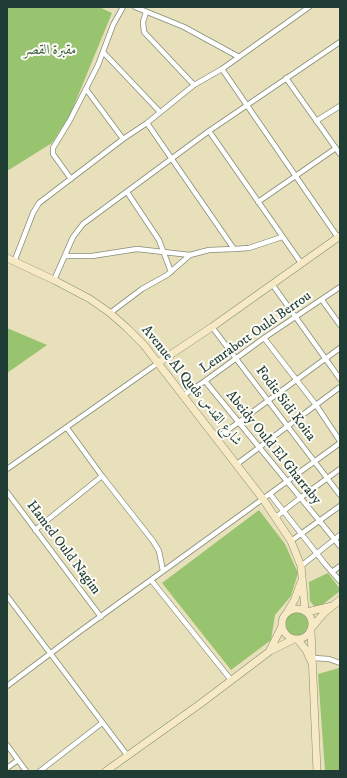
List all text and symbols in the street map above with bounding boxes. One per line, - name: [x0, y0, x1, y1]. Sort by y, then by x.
- park label: مقبرة القصر: [24, 43, 76, 59]
- street label: Lemrabott Ould Berrou: [197, 288, 315, 378]
- street label: Avenue Al Quds شارع القدس: [137, 322, 245, 450]
- street label: Fodie Sidi Koita: [251, 363, 319, 445]
- street label: Abeidy Ould El Gharraby: [222, 388, 324, 508]
- street label: Hamed Ould Nagim: [22, 498, 104, 598]

